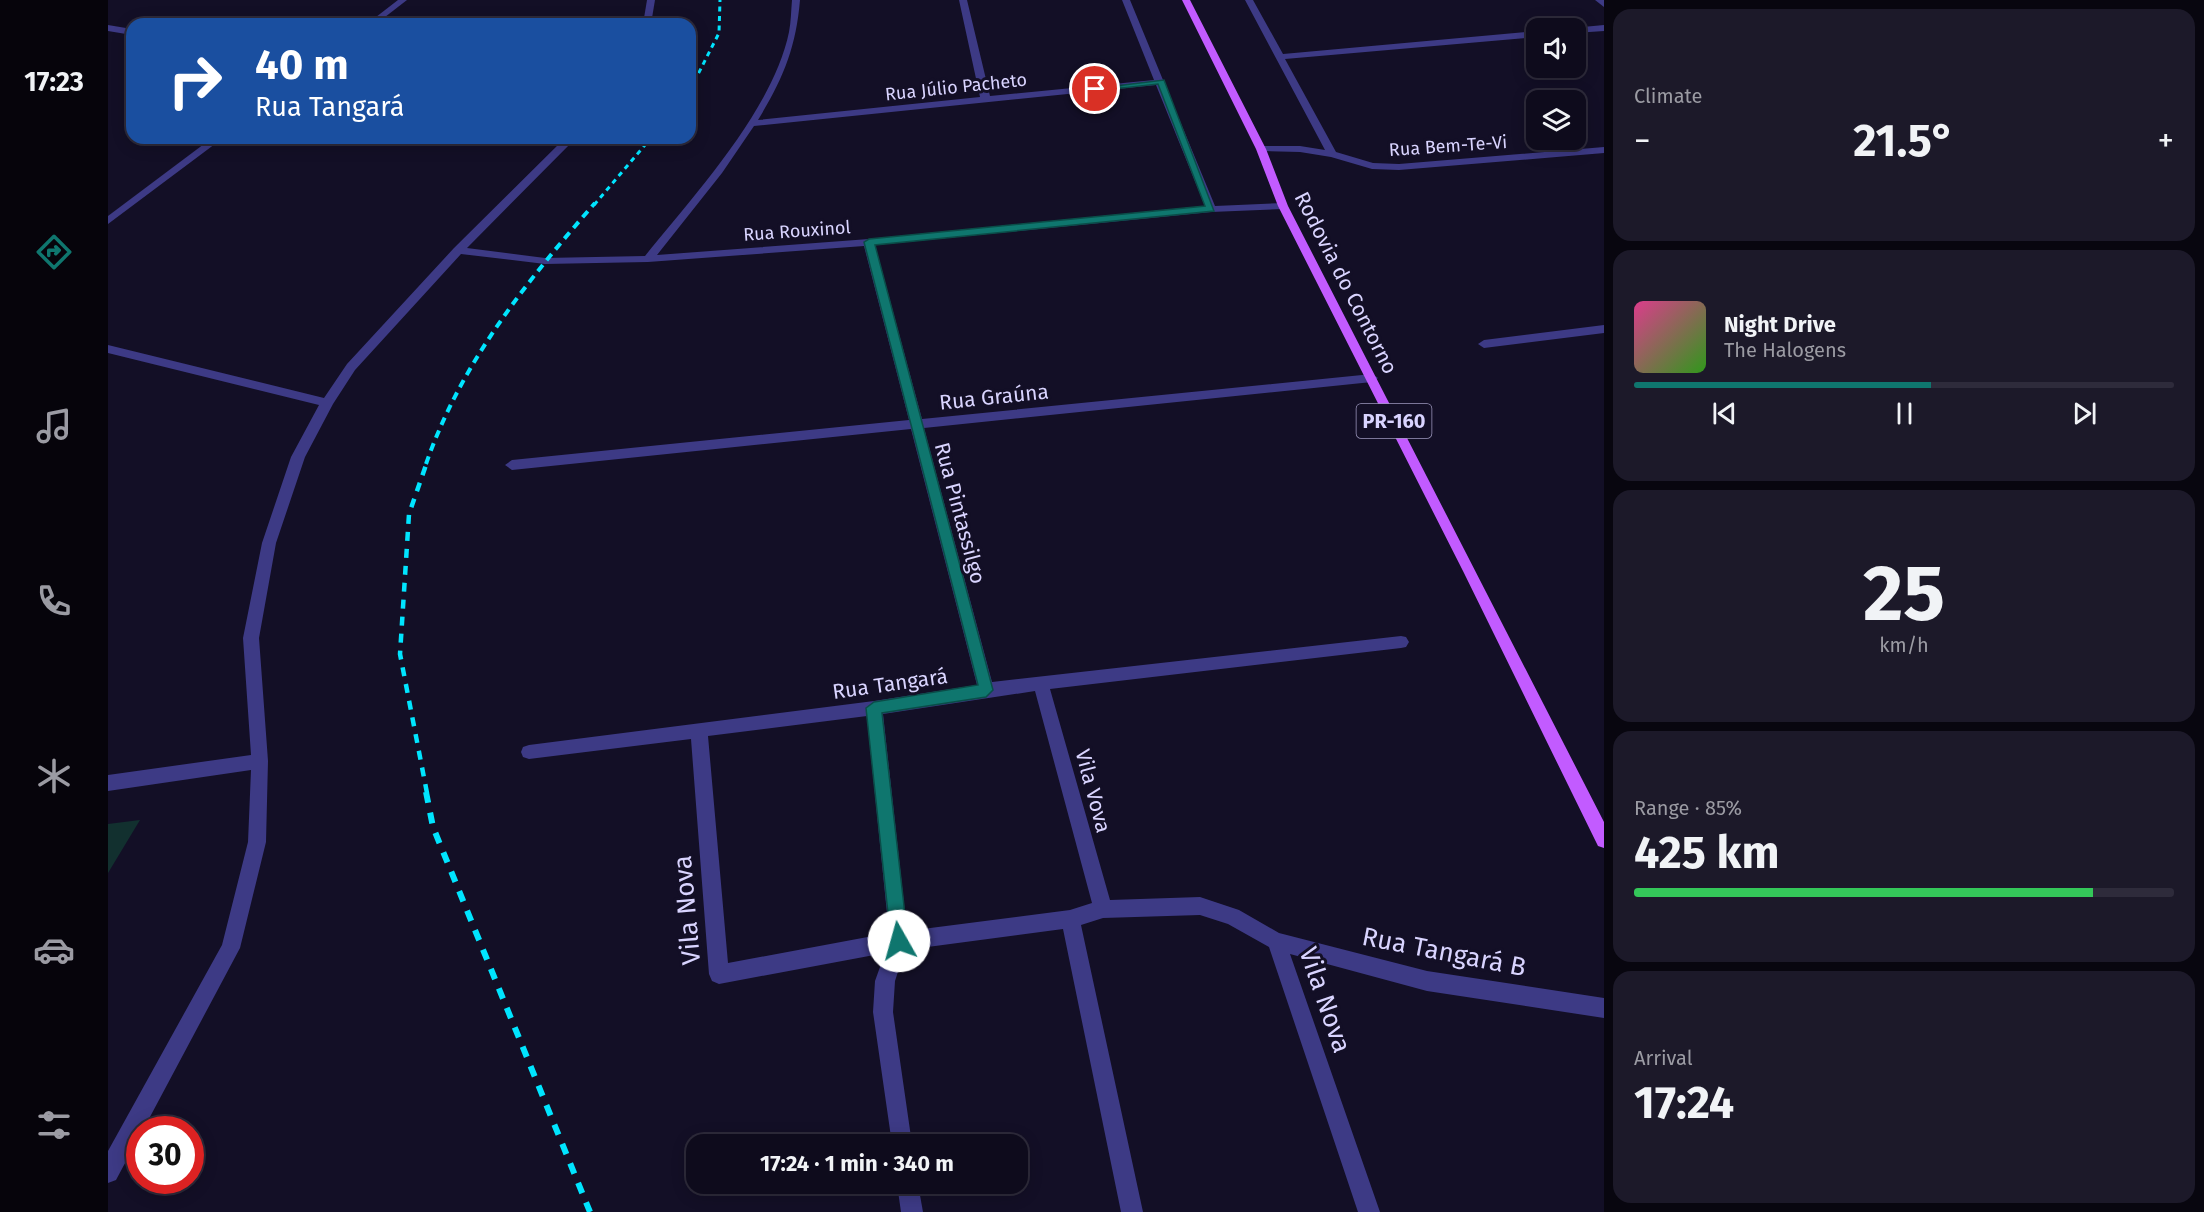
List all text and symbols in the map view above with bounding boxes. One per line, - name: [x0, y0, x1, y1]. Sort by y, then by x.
- map controls: [1526, 18, 1586, 150]
- button: sound: [1526, 18, 1586, 78]
- text: 40 m: [255, 40, 349, 90]
- icon: right: [156, 42, 234, 120]
- pin: [1069, 63, 1120, 114]
- text: 17:23: [24, 66, 84, 98]
- street label: Rua Júlio Pacheto: [884, 69, 1028, 105]
- icon: arrive: [1078, 72, 1111, 105]
- text: Climate: [1634, 84, 1702, 108]
- button: layers: [1526, 90, 1586, 150]
- text: Rua Tangará: [255, 91, 404, 123]
- text: 21.5°: [1853, 114, 1955, 168]
- text: −: [1634, 121, 1651, 161]
- text: +: [2158, 121, 2174, 161]
- street label: Rua Bem-Te-Vi: [1388, 131, 1508, 161]
- street label: Rodovia do Contorno: [1289, 187, 1403, 379]
- street label: Rua Rouxinol: [743, 216, 851, 246]
- icon: directions: [33, 231, 75, 273]
- text: Night Drive: [1724, 311, 1836, 338]
- text: The Halogens: [1724, 338, 1846, 362]
- street label: Rua Graúna: [938, 378, 1050, 416]
- icon: previous: [1708, 397, 1741, 430]
- icon: pause: [1888, 397, 1921, 430]
- icon: next: [2068, 397, 2101, 430]
- road number: PR-160: [1356, 404, 1432, 438]
- icon: music: [33, 405, 75, 447]
- street label: Rua Pintassilgo: [929, 439, 991, 587]
- text: 25: [1863, 547, 1945, 641]
- icon: phone: [33, 580, 75, 622]
- text: km/h: [1879, 633, 1929, 657]
- street label: Rua Tangará: [831, 663, 949, 705]
- street label: Vila Vova: [1069, 746, 1117, 836]
- icon: climate: [33, 755, 75, 797]
- text: Range · 85%: [1634, 796, 1742, 820]
- text: 425 km: [1634, 826, 1779, 880]
- street label: Vila Nova: [667, 854, 707, 966]
- position arrow: [867, 909, 931, 973]
- street label: Rua Tangará B: [1359, 921, 1529, 983]
- icon: car: [33, 929, 75, 971]
- street label: Vila Nova: [1292, 943, 1358, 1057]
- text: Arrival: [1634, 1046, 1693, 1070]
- text: 17:24: [1634, 1076, 1734, 1130]
- icon: filters: [33, 1104, 75, 1146]
- speed limit sign: 30: [126, 1116, 204, 1194]
- text: 17:24 · 1 min · 340 m: [760, 1150, 954, 1177]

